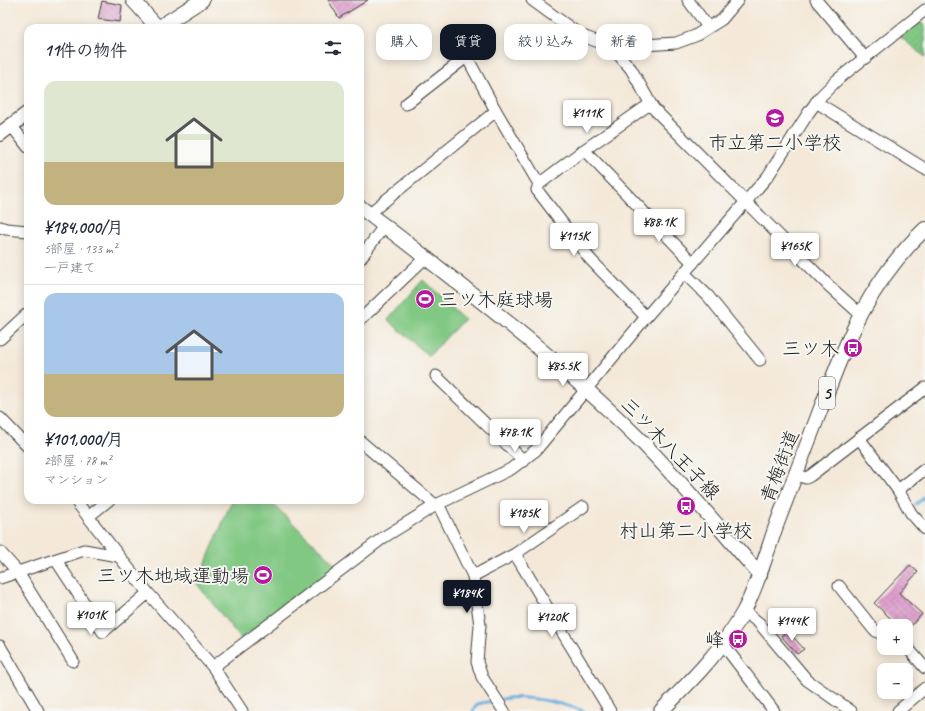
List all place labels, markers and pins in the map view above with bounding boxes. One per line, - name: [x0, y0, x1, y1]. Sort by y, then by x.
- pin: ¥111K: [559, 100, 615, 134]
- school or university icon: 市立第二小学校: [764, 107, 786, 129]
- place label: 市立第二小学校: [708, 131, 842, 155]
- pin: ¥88.1K: [626, 209, 692, 243]
- pin: ¥115K: [546, 223, 602, 257]
- pin: ¥165K: [767, 233, 823, 267]
- sports icon: 三ツ木庭球場: [414, 288, 436, 310]
- place label: 三ツ木庭球場: [439, 288, 553, 312]
- place label: 三ツ木: [782, 337, 839, 361]
- bus stop icon: 三ツ木: [842, 337, 864, 359]
- pin: ¥85.5K: [530, 353, 596, 387]
- pin: ¥78.1K: [482, 419, 548, 453]
- bus stop icon: 村山第二小学校: [675, 495, 697, 517]
- pin: ¥185K: [496, 500, 552, 534]
- place label: 村山第二小学校: [619, 519, 753, 543]
- place label: 三ツ木地域運動場: [97, 564, 249, 588]
- sports icon: 三ツ木地域運動場: [252, 564, 274, 586]
- pin: ¥184K: [439, 580, 495, 614]
- pin: ¥101K: [63, 602, 119, 636]
- pin: ¥120K: [524, 604, 580, 638]
- pin: ¥144K: [764, 608, 820, 642]
- place label: 峰: [705, 628, 724, 652]
- bus stop icon: 峰: [727, 628, 749, 650]

